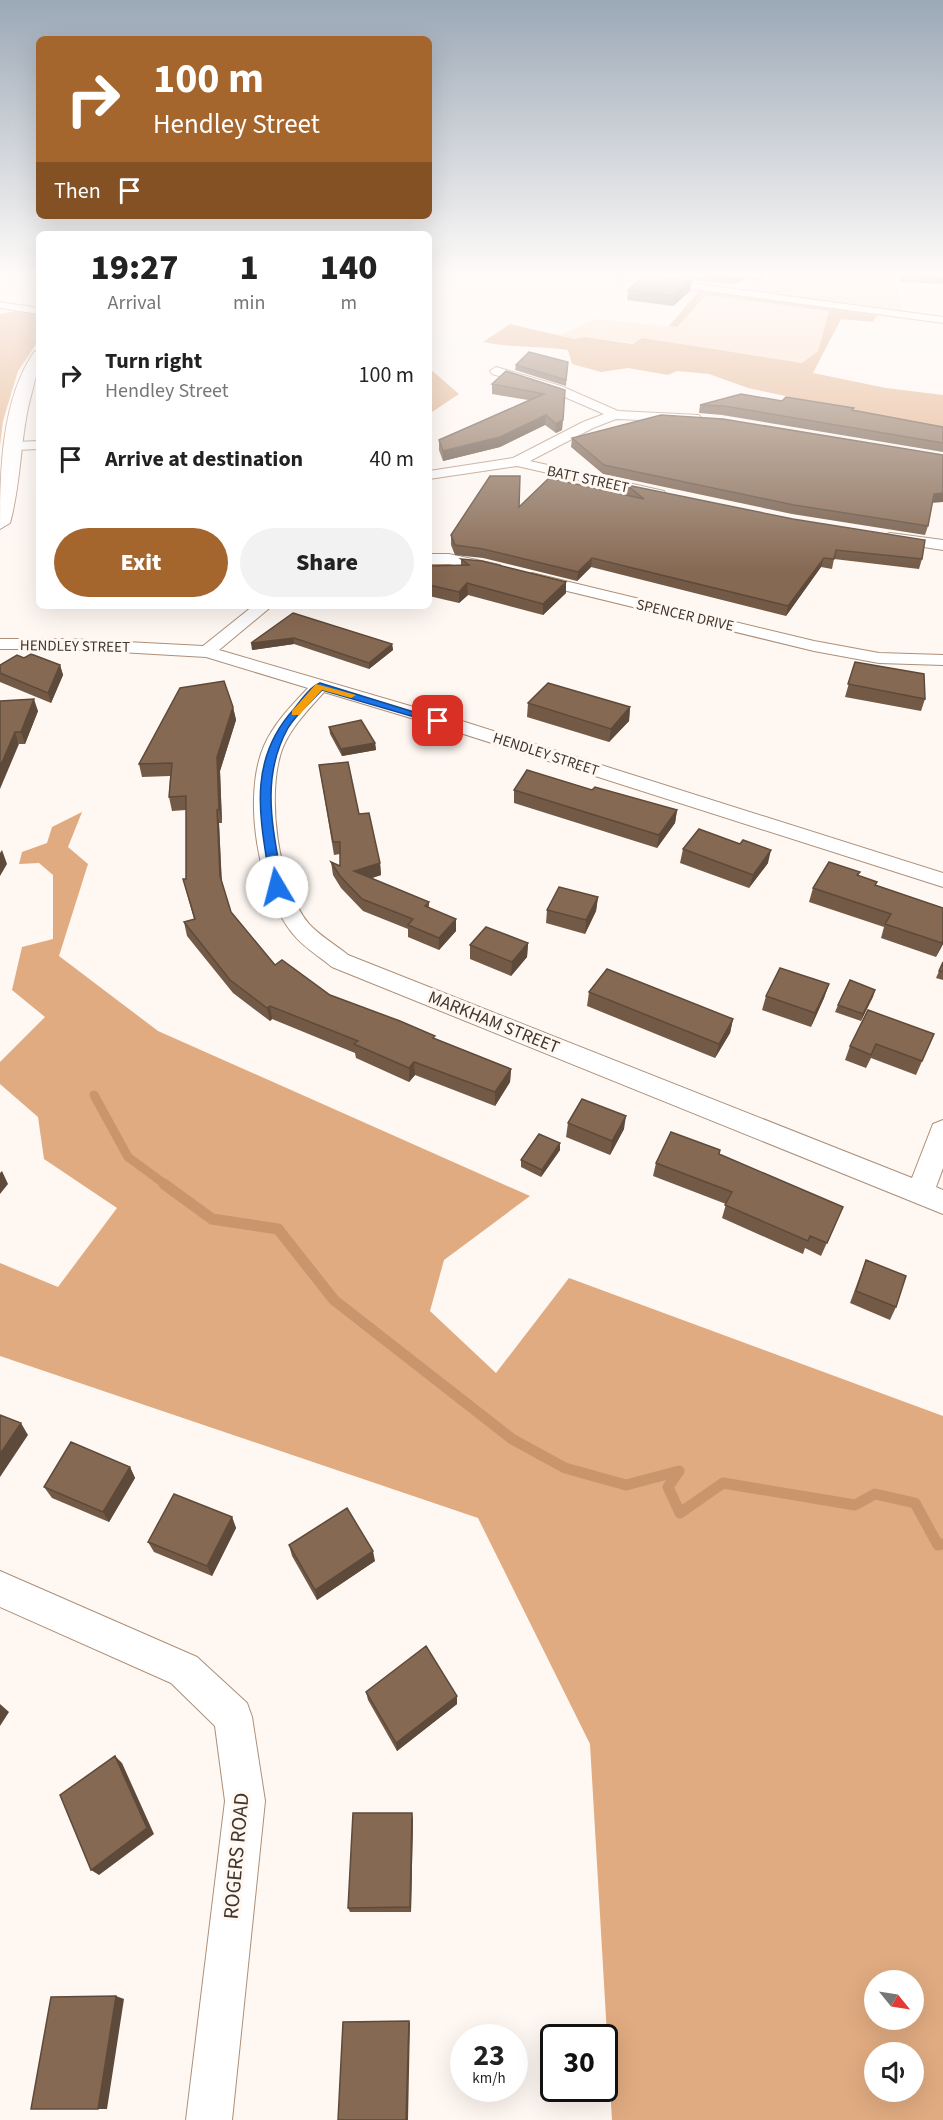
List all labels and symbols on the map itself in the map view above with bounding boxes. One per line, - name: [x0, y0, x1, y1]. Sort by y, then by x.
- street label: BATT STREET: [545, 461, 631, 498]
- street label: SPENCER DRIVE: [634, 594, 736, 637]
- street label: HENDLEY STREET: [20, 635, 130, 658]
- pin: [412, 695, 463, 746]
- street label: HENDLEY STREET: [490, 727, 601, 781]
- position arrow: [245, 855, 309, 919]
- street label: MARKHAM STREET: [424, 985, 563, 1060]
- street label: ROGERS ROAD: [216, 1791, 256, 1921]
- north arrow: [864, 1970, 924, 2030]
- speed limit sign: 30: [540, 2024, 618, 2102]

